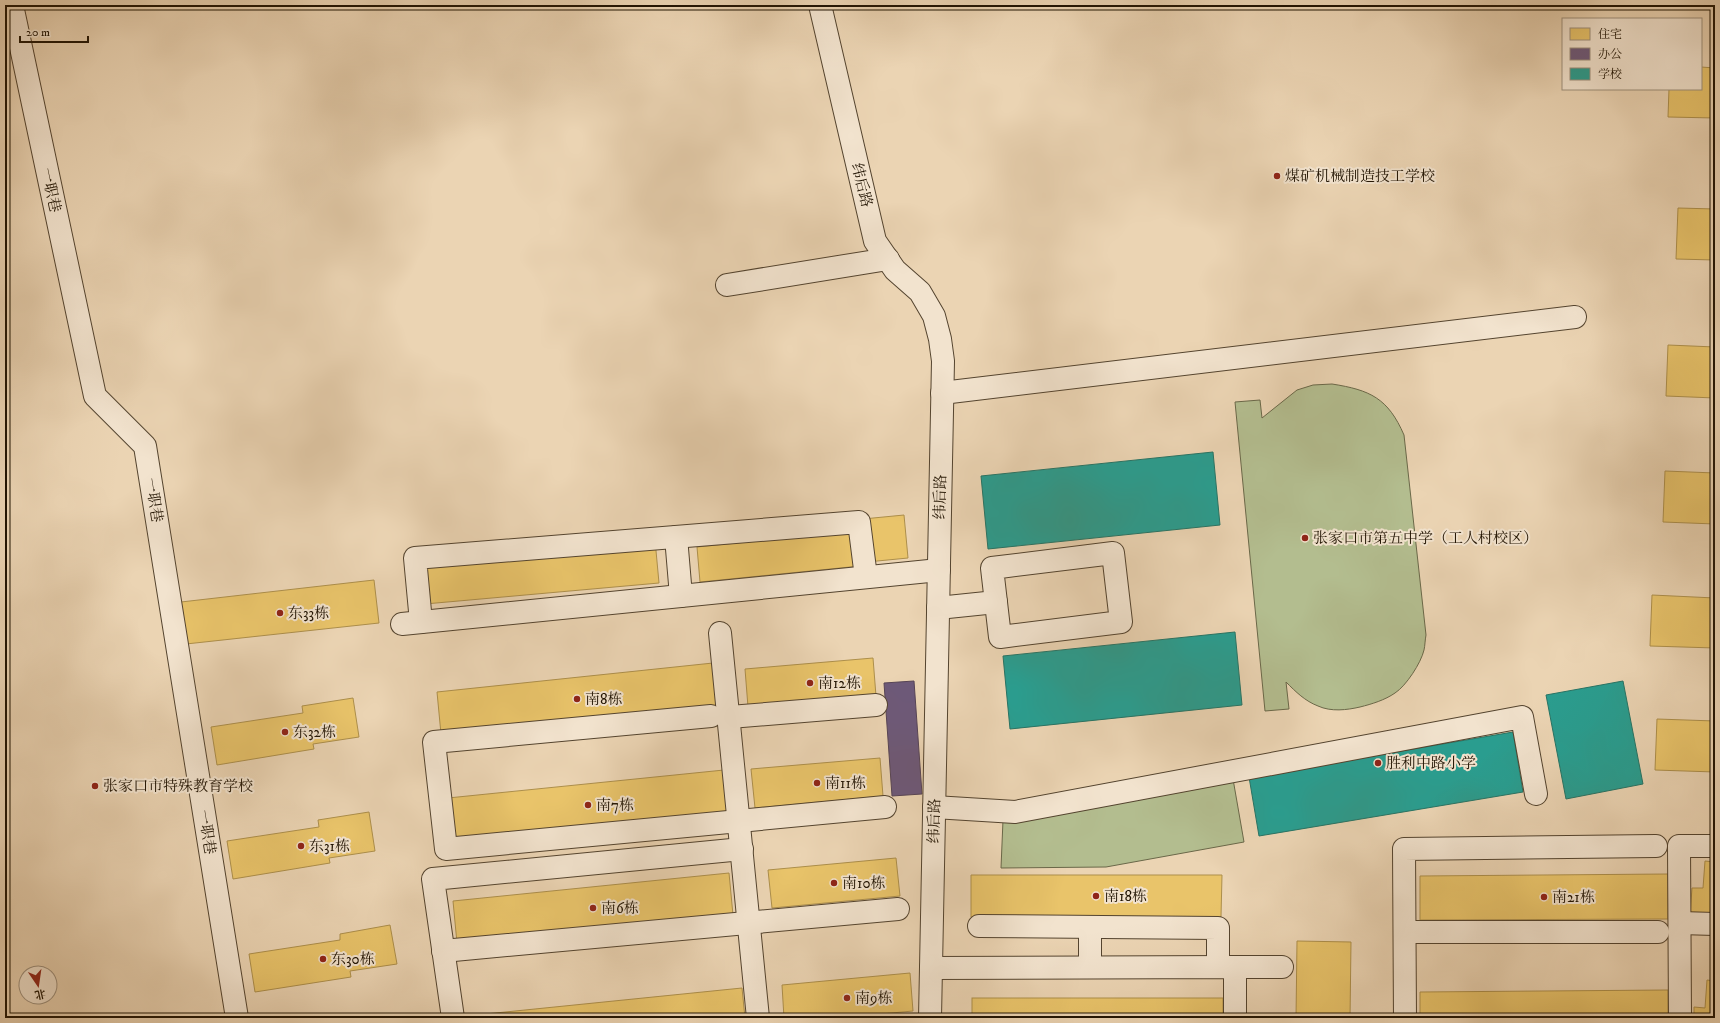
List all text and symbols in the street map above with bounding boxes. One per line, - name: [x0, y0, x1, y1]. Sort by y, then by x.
- scale bar: [20, 18, 88, 44]
- legend: [1562, 18, 1702, 90]
- text: 20 m: [26, 25, 50, 40]
- text: 住宅: [1598, 27, 1622, 42]
- text: 办公: [1598, 47, 1622, 62]
- text: 学校: [1598, 67, 1622, 82]
- street label: 纬后路: [847, 161, 876, 209]
- street label: 一职巷: [37, 166, 64, 214]
- place label: 煤矿机械制造技工学校: [1285, 167, 1435, 186]
- marker: 煤矿机械制造技工学校: [1272, 171, 1282, 181]
- street label: 纬后路: [931, 474, 950, 520]
- street label: 一职巷: [141, 476, 166, 524]
- place label: 张家口市第五中学（工人村校区）: [1313, 529, 1538, 548]
- marker: 张家口市第五中学（工人村校区）: [1300, 533, 1310, 543]
- place label: 东33栋: [288, 604, 329, 623]
- marker: 东33栋: [275, 608, 285, 618]
- place label: 南12栋: [818, 674, 861, 693]
- marker: 南12栋: [805, 678, 815, 688]
- place label: 南8栋: [585, 690, 623, 709]
- marker: 南8栋: [572, 694, 582, 704]
- place label: 东32栋: [293, 723, 336, 742]
- marker: 东32栋: [280, 727, 290, 737]
- place label: 胜利中路小学: [1386, 754, 1476, 773]
- marker: 胜利中路小学: [1373, 758, 1383, 768]
- place label: 南11栋: [825, 774, 866, 793]
- place label: 张家口市特殊教育学校: [103, 777, 253, 796]
- marker: 南11栋: [812, 778, 822, 788]
- marker: 张家口市特殊教育学校: [90, 781, 100, 791]
- place label: 南7栋: [596, 796, 634, 815]
- street label: 纬后路: [925, 798, 944, 844]
- marker: 南7栋: [583, 800, 593, 810]
- street label: 一职巷: [194, 808, 219, 856]
- place label: 东31栋: [309, 837, 350, 856]
- marker: 东31栋: [296, 841, 306, 851]
- place label: 南10栋: [842, 874, 886, 893]
- marker: 南10栋: [829, 878, 839, 888]
- place label: 南18栋: [1104, 887, 1147, 906]
- place label: 南21栋: [1552, 888, 1595, 907]
- marker: 南18栋: [1091, 891, 1101, 901]
- marker: 南21栋: [1539, 892, 1549, 902]
- place label: 南6栋: [601, 899, 639, 918]
- marker: 南6栋: [588, 903, 598, 913]
- place label: 东30栋: [331, 950, 375, 969]
- marker: 东30栋: [318, 954, 328, 964]
- north arrow: [18, 965, 58, 1005]
- text: 北: [33, 986, 47, 1002]
- place label: 南9栋: [855, 989, 893, 1008]
- marker: 南9栋: [842, 993, 852, 1003]

